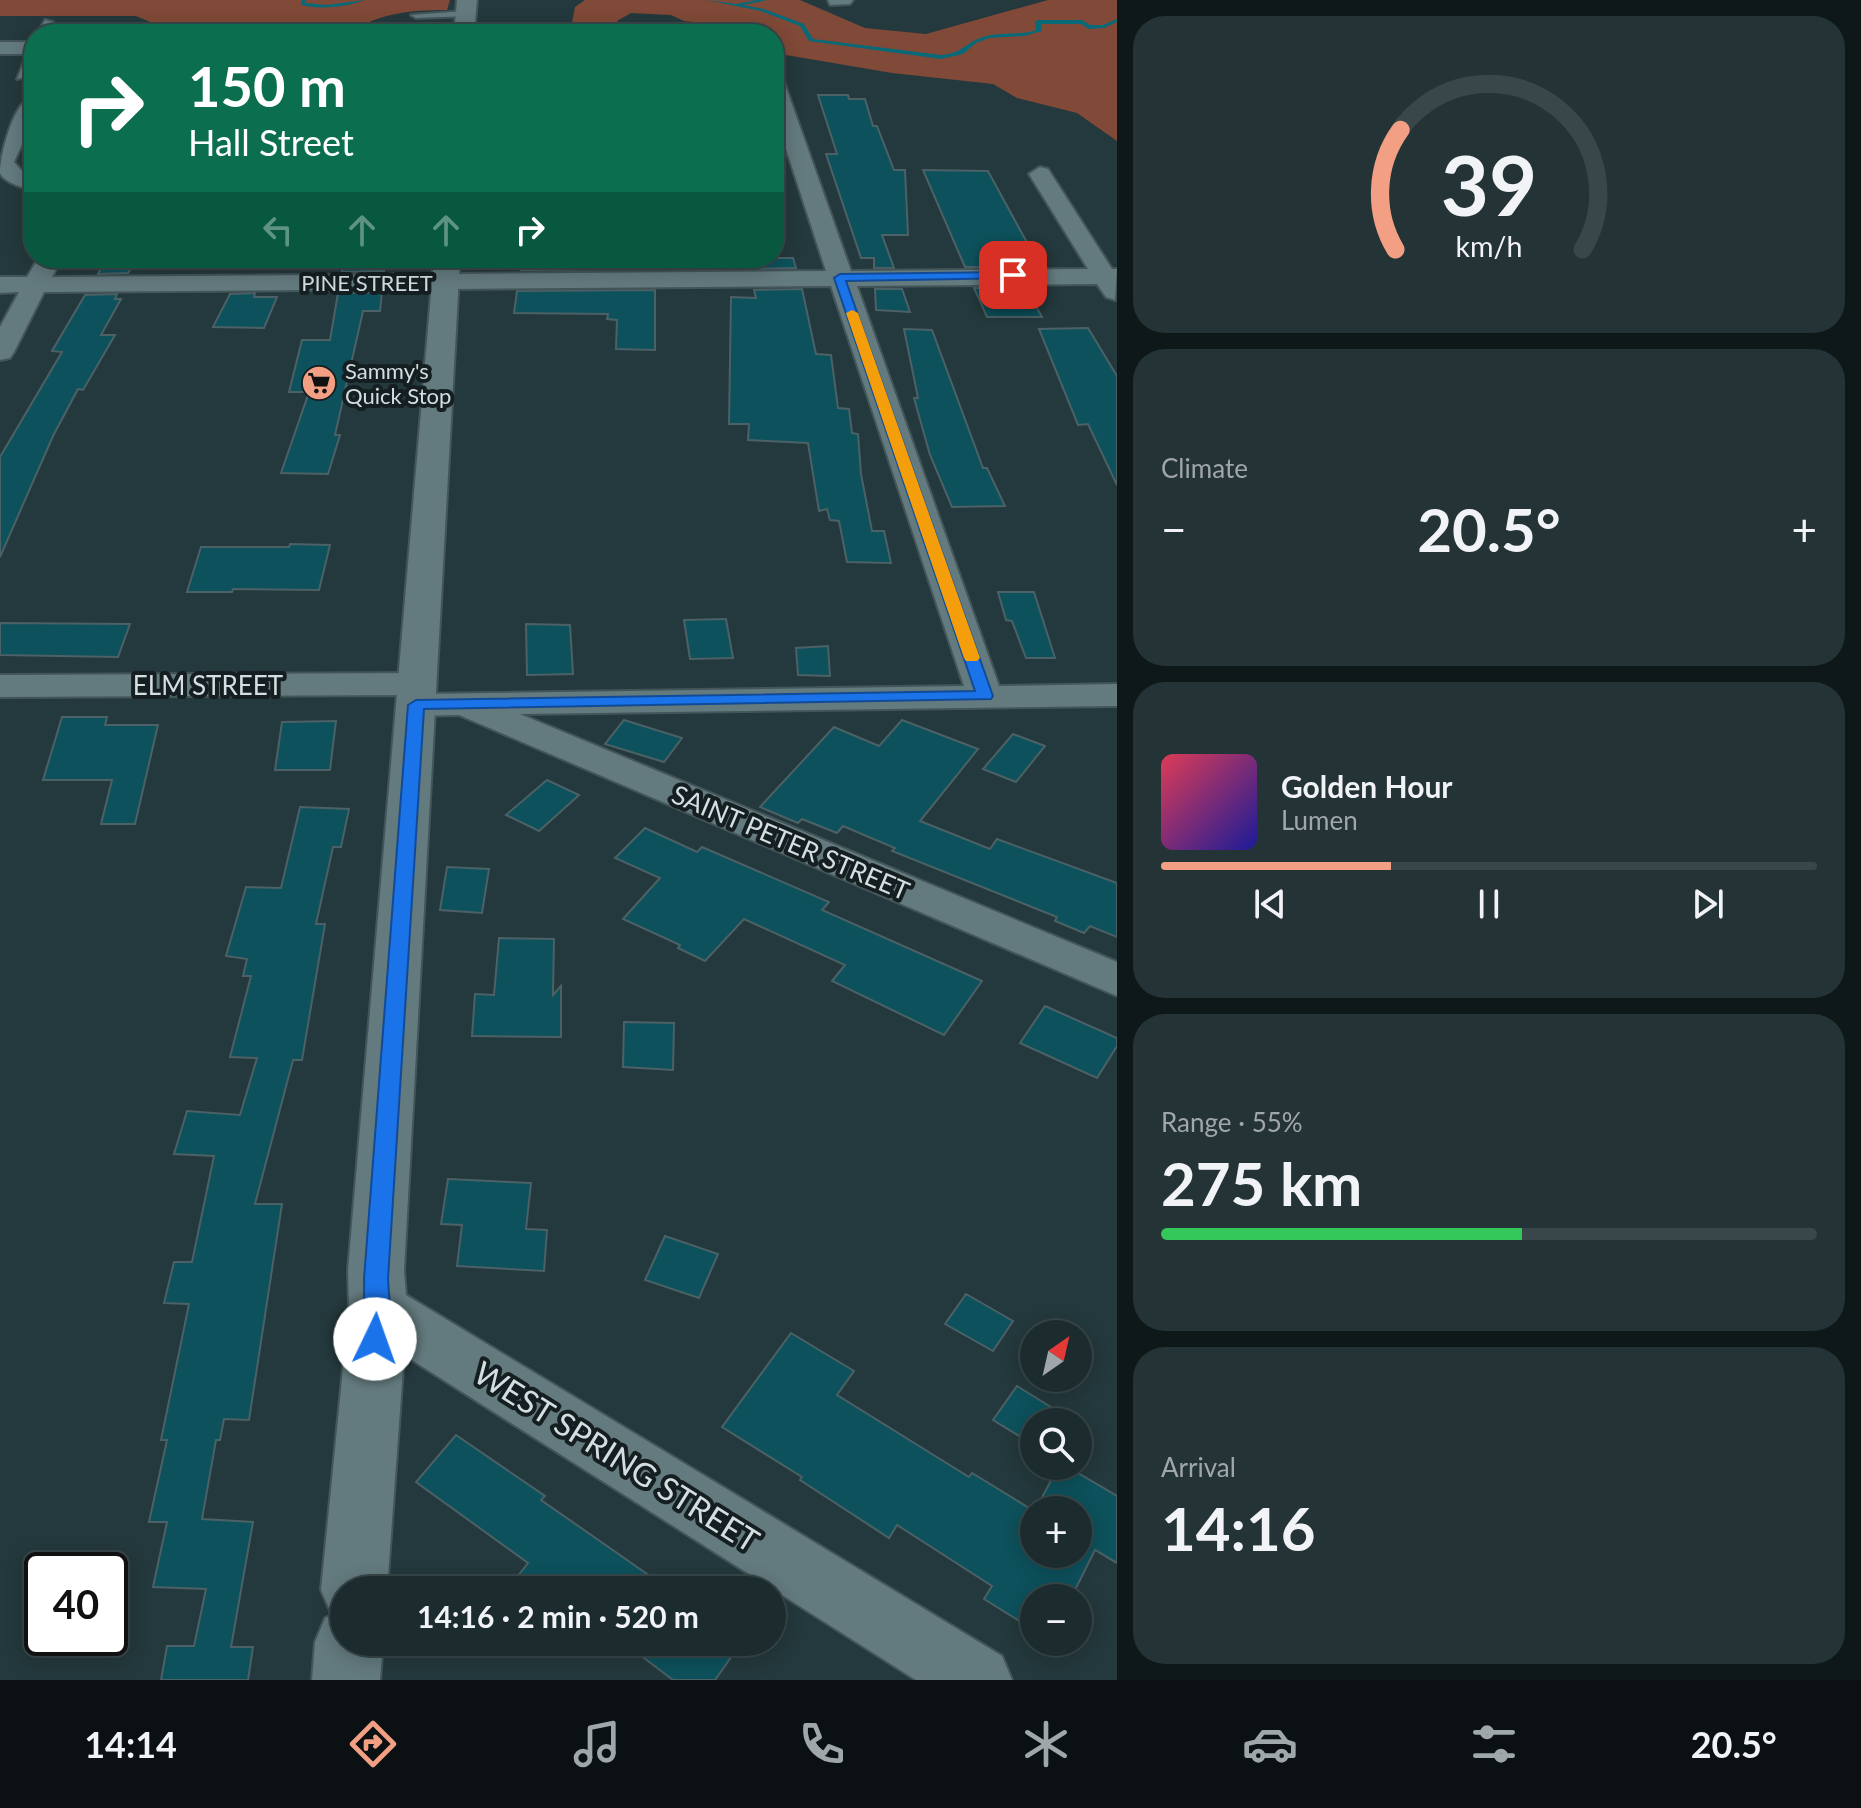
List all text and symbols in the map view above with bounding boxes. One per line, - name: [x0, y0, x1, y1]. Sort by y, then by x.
- text: 150 m: [188, 52, 346, 119]
- icon: right: [56, 56, 160, 160]
- text: Hall Street: [188, 120, 354, 164]
- text: 39: [1441, 134, 1537, 234]
- icon: left: [256, 208, 300, 252]
- icon: ahead: [340, 208, 384, 252]
- icon: ahead: [424, 208, 468, 252]
- icon: right: [508, 208, 552, 252]
- text: km/h: [1456, 230, 1522, 264]
- pin: [979, 241, 1047, 309]
- icon: arrive: [991, 253, 1035, 297]
- street label: PINE STREET: [301, 269, 433, 296]
- place label: Sammy's Quick Stop: [345, 357, 451, 409]
- supermarket icon: Sammy's Quick Stop: [300, 364, 338, 402]
- text: Climate: [1161, 452, 1248, 484]
- text: 20.5°: [1417, 493, 1561, 565]
- text: −: [1161, 503, 1187, 555]
- text: +: [1791, 503, 1817, 555]
- street label: ELM STREET: [133, 669, 283, 701]
- text: Golden Hour: [1281, 768, 1453, 804]
- street label: SAINT PETER STREET: [667, 777, 915, 907]
- text: Lumen: [1281, 804, 1358, 836]
- icon: previous: [1248, 882, 1292, 926]
- icon: pause: [1467, 882, 1511, 926]
- icon: next: [1686, 882, 1730, 926]
- text: Range · 55%: [1161, 1106, 1303, 1138]
- text: 275 km: [1161, 1147, 1362, 1219]
- position arrow: [333, 1297, 417, 1381]
- north arrow: [1020, 1320, 1092, 1392]
- map controls: [1020, 1320, 1092, 1656]
- street label: WEST SPRING STREET: [467, 1352, 767, 1560]
- button: search: [1020, 1408, 1092, 1480]
- text: Arrival: [1161, 1451, 1236, 1483]
- text: 14:16: [1161, 1492, 1316, 1564]
- button: +: [1020, 1496, 1092, 1568]
- speed limit sign: 40: [24, 1552, 128, 1656]
- button: −: [1020, 1584, 1092, 1656]
- text: 14:16 · 2 min · 520 m: [417, 1598, 699, 1634]
- icon: directions: [345, 1716, 401, 1772]
- icon: music: [569, 1716, 625, 1772]
- icon: phone: [794, 1716, 850, 1772]
- icon: climate: [1018, 1716, 1074, 1772]
- icon: car: [1242, 1716, 1298, 1772]
- icon: filters: [1466, 1716, 1522, 1772]
- text: 14:14: [84, 1722, 177, 1766]
- text: 20.5°: [1691, 1722, 1777, 1766]

